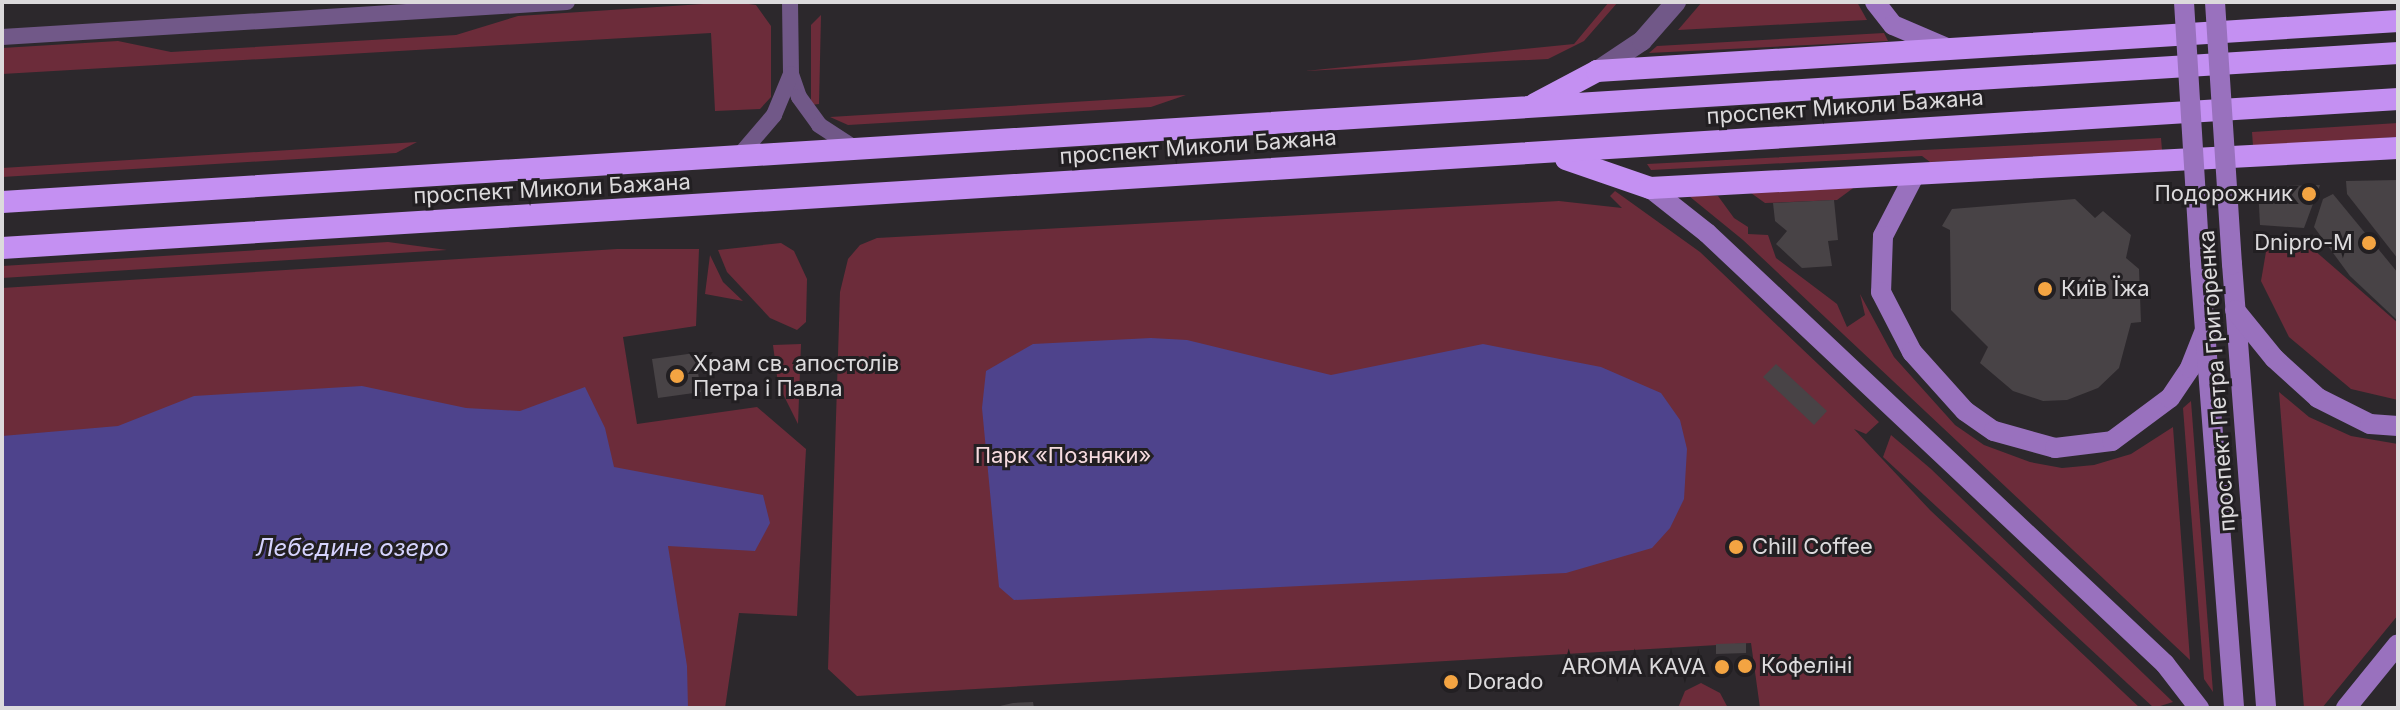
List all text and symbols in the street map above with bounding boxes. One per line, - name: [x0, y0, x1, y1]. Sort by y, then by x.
- street label: проспект Миколи Бажана: [1706, 84, 1984, 130]
- street label: проспект Миколи Бажана: [1059, 124, 1337, 170]
- street label: проспект Миколи Бажана: [413, 169, 691, 209]
- place label: Подорожник: [2155, 181, 2293, 207]
- marker: Подорожник: [2300, 185, 2318, 203]
- street label: проспект Петра Григоренка: [2193, 229, 2241, 533]
- place label: Dnipro-M: [2254, 230, 2353, 256]
- marker: Dnipro-M: [2360, 234, 2378, 252]
- place label: Київ Їжа: [2061, 276, 2150, 302]
- marker: Київ Їжа: [2036, 280, 2054, 298]
- place label: Храм св. апостолів Петра і Павла: [693, 350, 899, 402]
- marker: Храм св. апостолів Петра і Павла: [668, 367, 686, 385]
- park label: Парк «Позняки»: [975, 443, 1151, 469]
- water label: Лебедине озеро: [255, 534, 449, 562]
- place label: Chill Coffee: [1752, 534, 1873, 560]
- marker: Chill Coffee: [1727, 538, 1745, 556]
- place label: Кофеліні: [1761, 653, 1852, 679]
- place label: AROMA KAVA: [1561, 654, 1706, 680]
- marker: Кофеліні: [1736, 657, 1754, 675]
- marker: AROMA KAVA: [1713, 658, 1731, 676]
- place label: Dorado: [1467, 669, 1543, 695]
- marker: Dorado: [1442, 673, 1460, 691]

